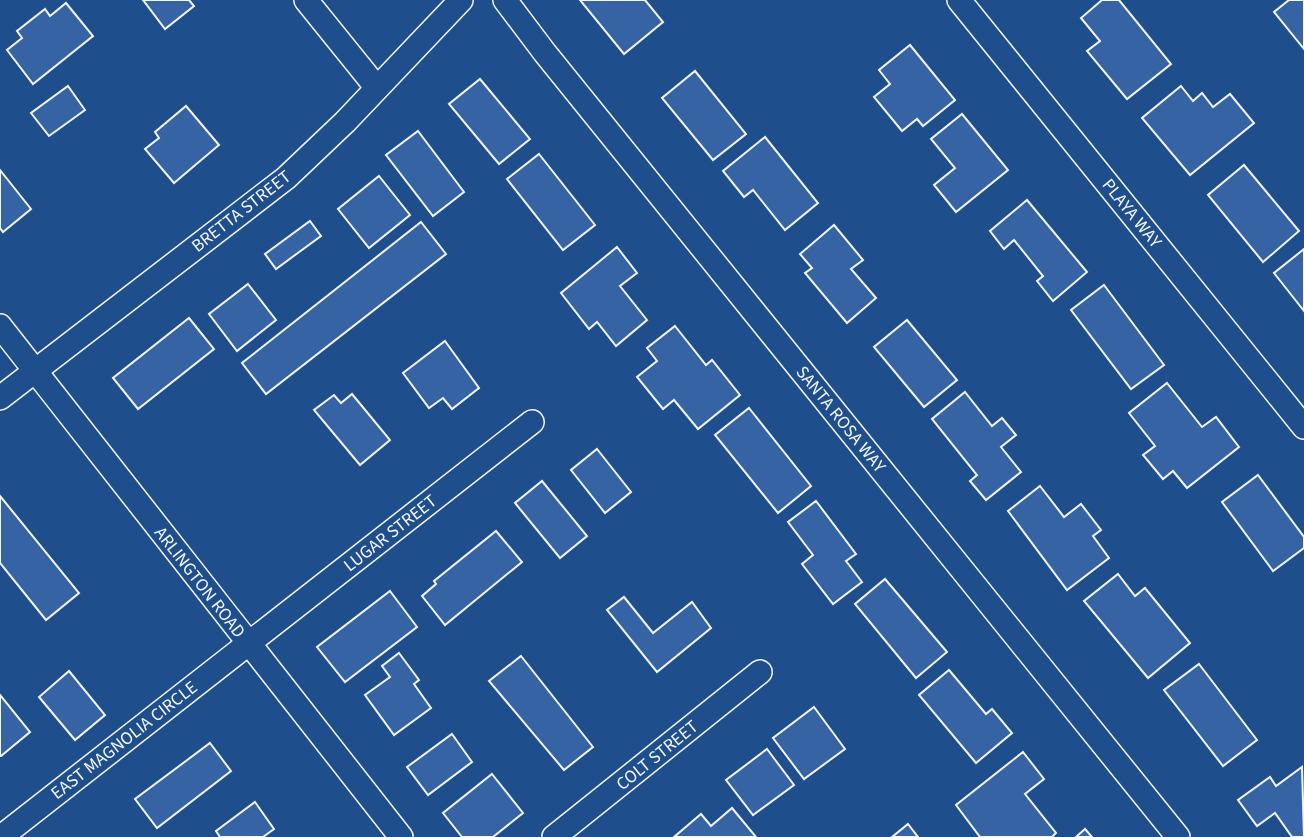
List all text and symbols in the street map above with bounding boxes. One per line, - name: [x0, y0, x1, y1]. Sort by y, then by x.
- street label: BRETTA STREET: [186, 164, 297, 258]
- street label: PLAYA WAY: [1096, 173, 1168, 254]
- street label: SANTA ROSA WAY: [790, 361, 892, 478]
- street label: LUGAR STREET: [338, 489, 443, 578]
- street label: ARLINGTON ROAD: [148, 521, 251, 643]
- street label: EAST MAGNOLIA CIRCLE: [46, 675, 203, 806]
- street label: COLT STREET: [611, 714, 704, 796]

